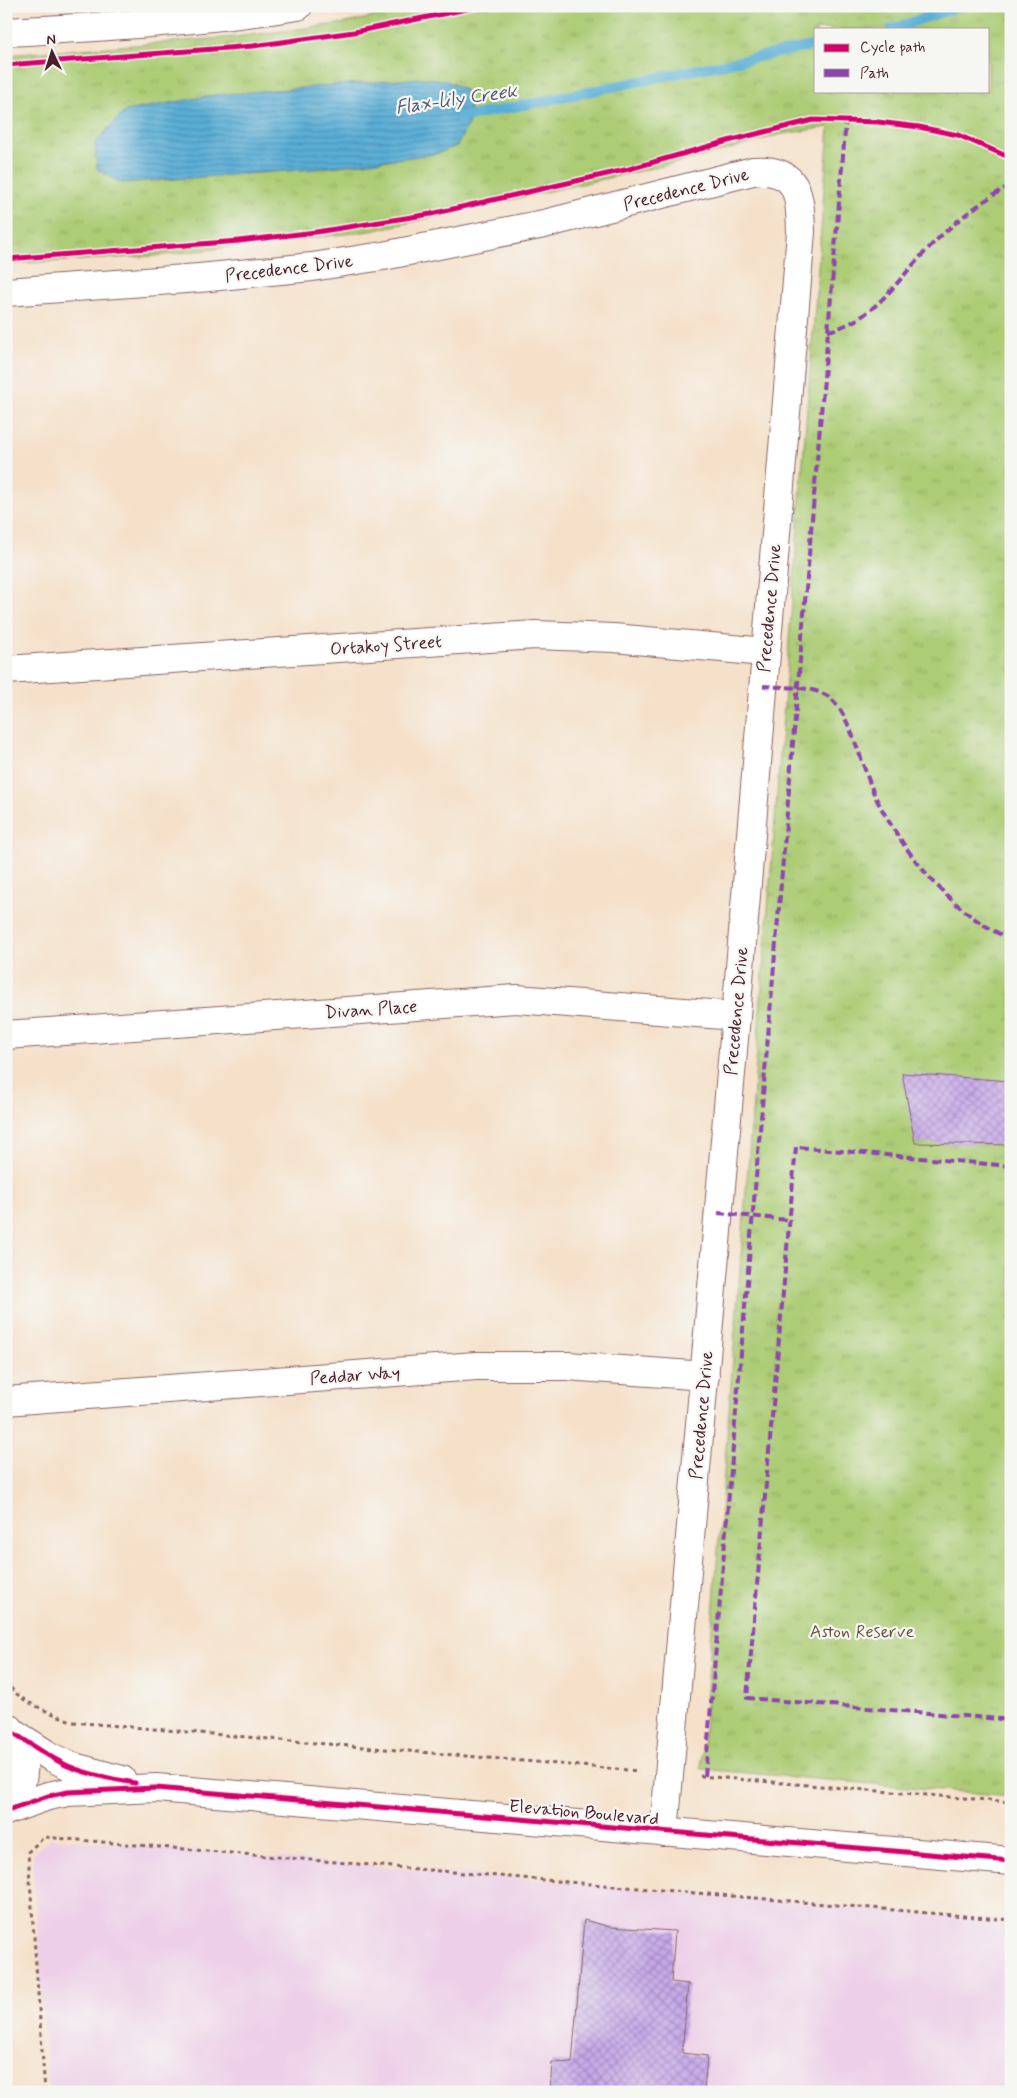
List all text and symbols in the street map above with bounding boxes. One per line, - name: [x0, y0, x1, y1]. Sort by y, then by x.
- north arrow: [28, 28, 78, 78]
- legend: [814, 28, 990, 92]
- text: N: [46, 31, 56, 49]
- text: Cycle path: [860, 38, 925, 58]
- text: Path: [860, 64, 889, 84]
- water label: Flax-lily Creek: [394, 78, 520, 120]
- street label: Precedence Drive: [621, 163, 752, 217]
- street label: Precedence Drive: [224, 249, 355, 289]
- street label: Precedence Drive: [752, 543, 788, 673]
- street label: Ortakoy Street: [329, 630, 443, 662]
- street label: Precedence Drive: [719, 946, 755, 1076]
- street label: Divan Place: [324, 995, 418, 1025]
- street label: Precedence Drive: [684, 1350, 720, 1480]
- street label: Peddar Way: [309, 1361, 401, 1391]
- park label: Aston Reserve: [810, 1620, 914, 1644]
- street label: Elevation Boulevard: [508, 1794, 660, 1832]

